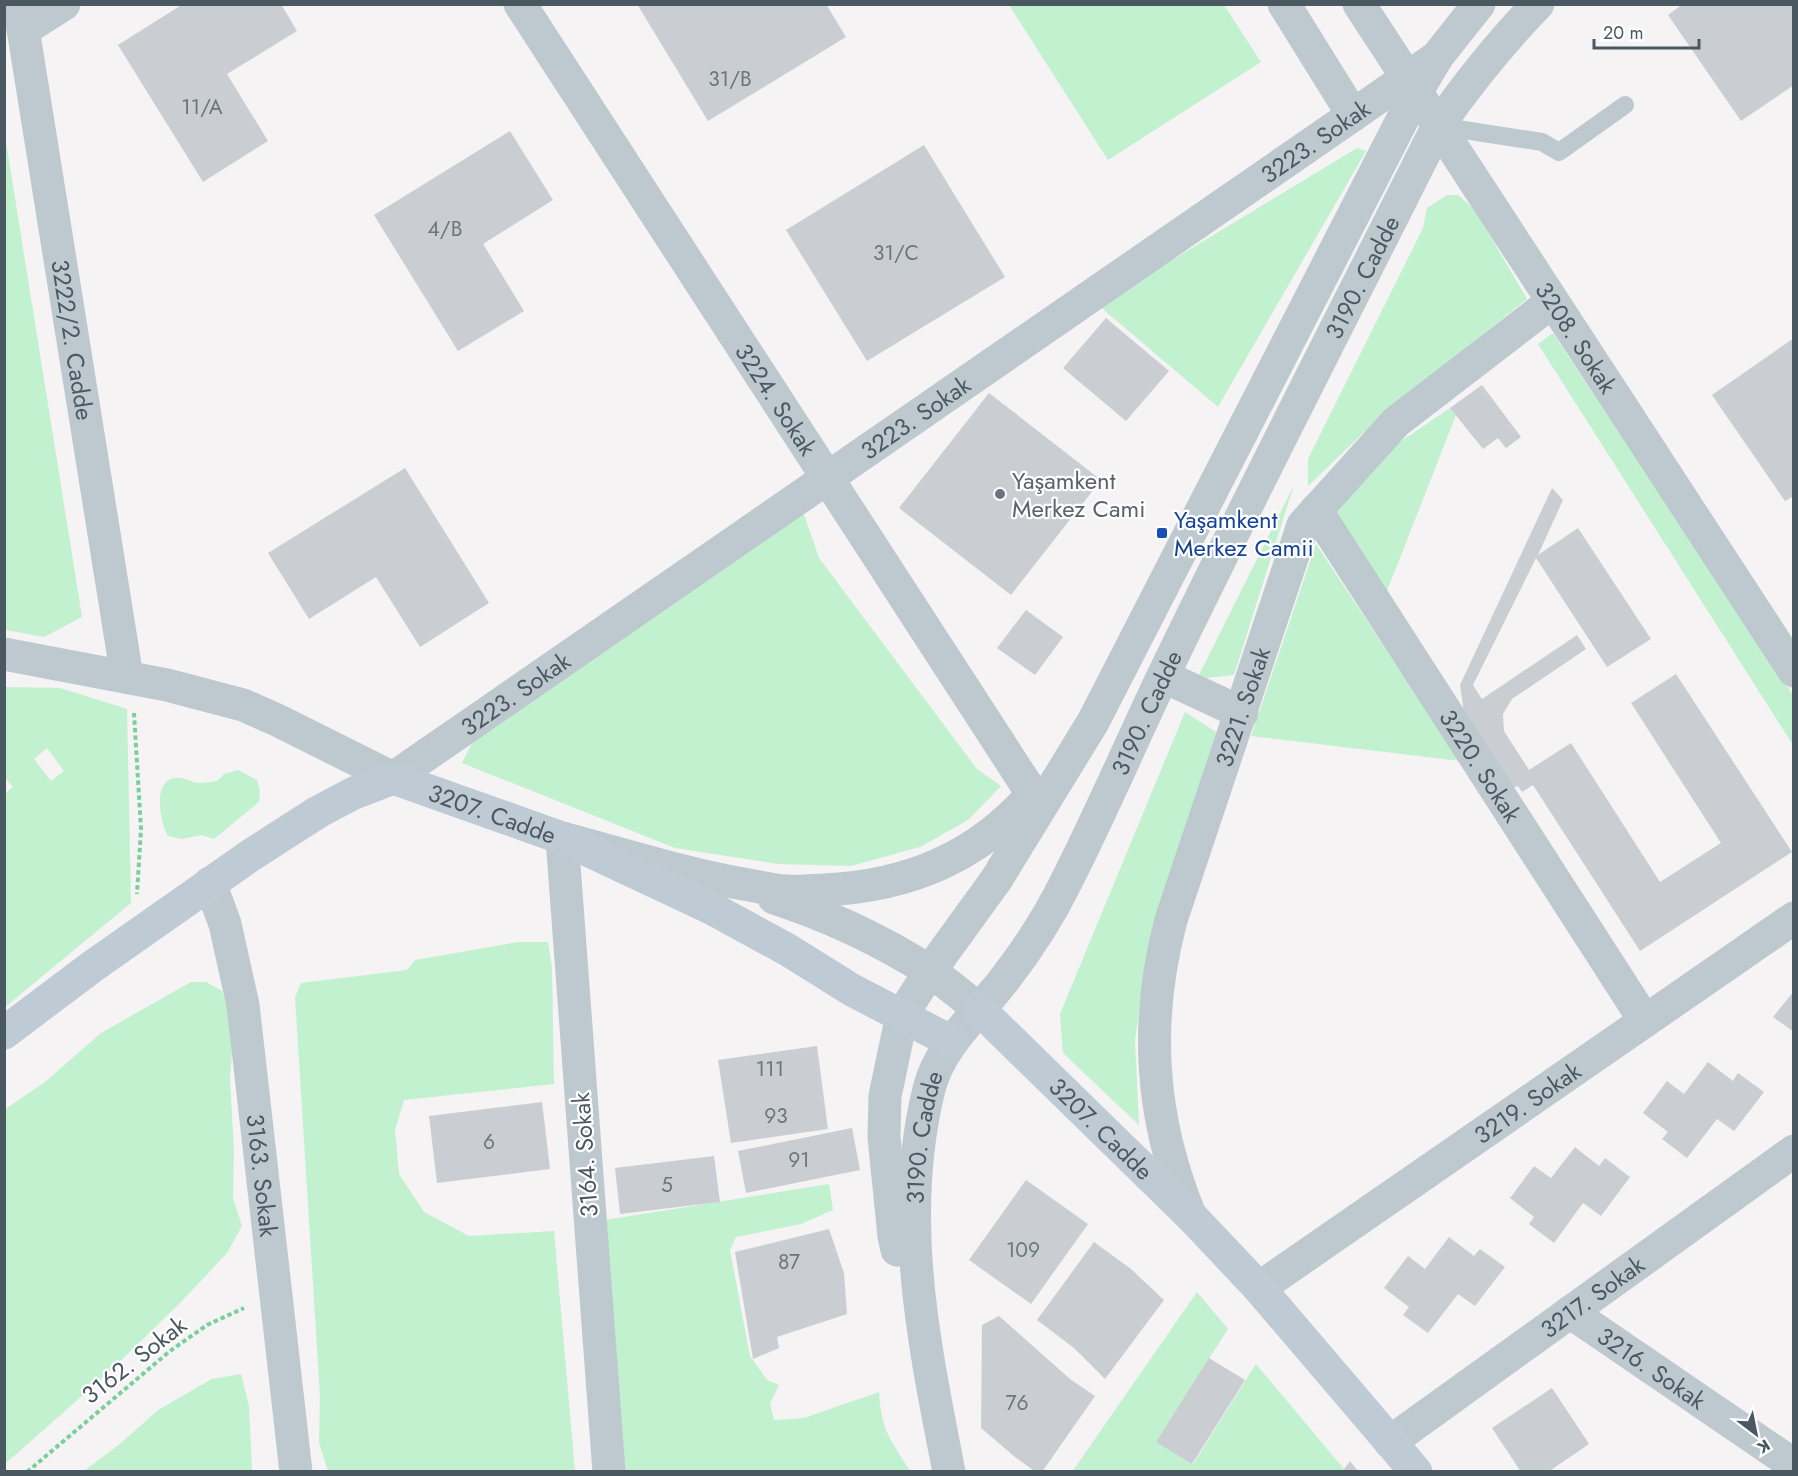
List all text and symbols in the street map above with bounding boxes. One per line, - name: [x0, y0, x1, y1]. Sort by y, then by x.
- scale bar: [1594, 12, 1699, 50]
- text: 20 m: [1603, 20, 1643, 46]
- house number: 31/B: [708, 64, 752, 94]
- street label: 3223. Sokak: [1253, 91, 1377, 192]
- house number: 11/A: [181, 92, 223, 122]
- street label: 3190. Cadde: [1316, 209, 1408, 345]
- house number: 4/B: [428, 214, 462, 244]
- house number: 31/C: [873, 238, 919, 268]
- street label: 3222/2. Cadde: [43, 257, 103, 423]
- street label: 3208. Sokak: [1527, 275, 1626, 401]
- street label: 3224. Sokak: [727, 336, 826, 463]
- street label: 3223. Sokak: [853, 367, 978, 468]
- place label: Yaşamkent Merkez Cami: [1012, 463, 1145, 526]
- marker: Yaşamkent Merkez Cami: [993, 487, 1007, 501]
- place label: Yaşamkent Merkez Camii: [1174, 502, 1314, 565]
- marker: Yaşamkent Merkez Camii: [1155, 526, 1169, 540]
- street label: 3221. Sokak: [1206, 642, 1279, 771]
- street label: 3223. Sokak: [453, 643, 578, 744]
- street label: 3190. Cadde: [1102, 644, 1190, 781]
- street label: 3220. Sokak: [1431, 702, 1530, 829]
- street label: 3207. Cadde: [424, 774, 561, 852]
- street label: 3219. Sokak: [1467, 1053, 1588, 1152]
- house number: 111: [756, 1054, 784, 1084]
- street label: 3190. Cadde: [897, 1066, 951, 1204]
- street label: 3207. Cadde: [1041, 1069, 1161, 1188]
- street label: 3164. Sokak: [563, 1091, 607, 1219]
- house number: 93: [764, 1101, 788, 1131]
- street label: 3163. Sokak: [238, 1112, 287, 1239]
- house number: 6: [483, 1127, 495, 1157]
- house number: 91: [788, 1145, 810, 1175]
- house number: 5: [661, 1170, 673, 1200]
- house number: 109: [1006, 1235, 1040, 1265]
- house number: 87: [778, 1247, 800, 1277]
- street label: 3217. Sokak: [1533, 1247, 1652, 1346]
- street label: 3162. Sokak: [74, 1308, 194, 1412]
- street label: 3216. Sokak: [1590, 1318, 1713, 1418]
- house number: 76: [1005, 1388, 1029, 1418]
- north arrow: [1726, 1404, 1786, 1464]
- text: K: [1752, 1434, 1775, 1459]

